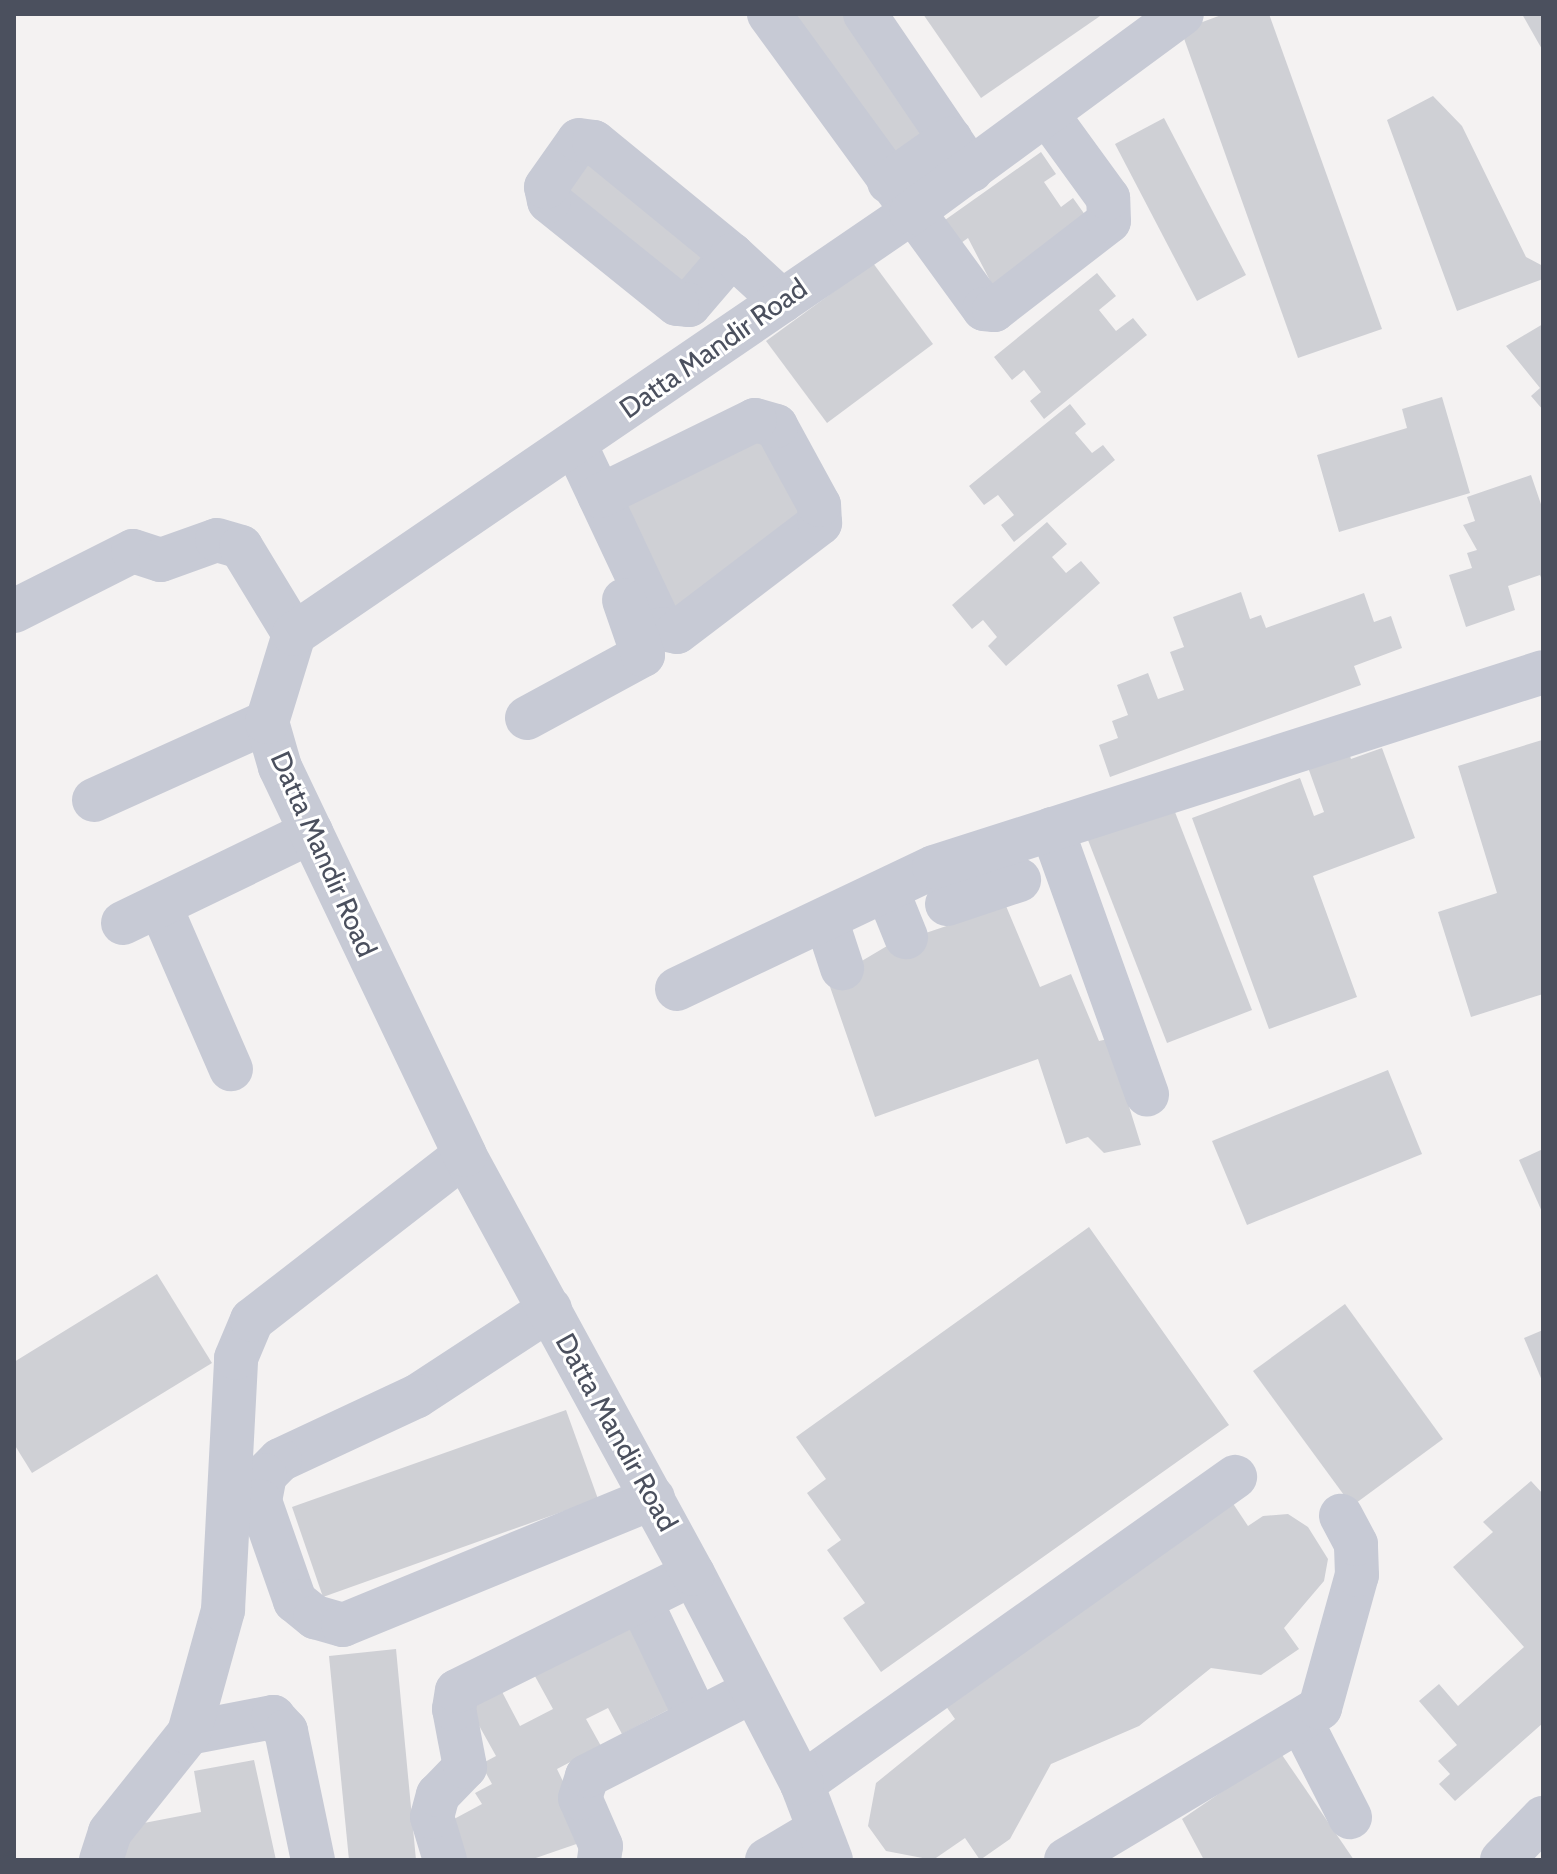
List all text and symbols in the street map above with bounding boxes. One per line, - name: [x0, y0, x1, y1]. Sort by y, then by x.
- street label: Datta Mandir Road: [613, 271, 813, 425]
- street label: Datta Mandir Road: [264, 746, 384, 962]
- street label: Datta Mandir Road: [549, 1327, 685, 1537]

